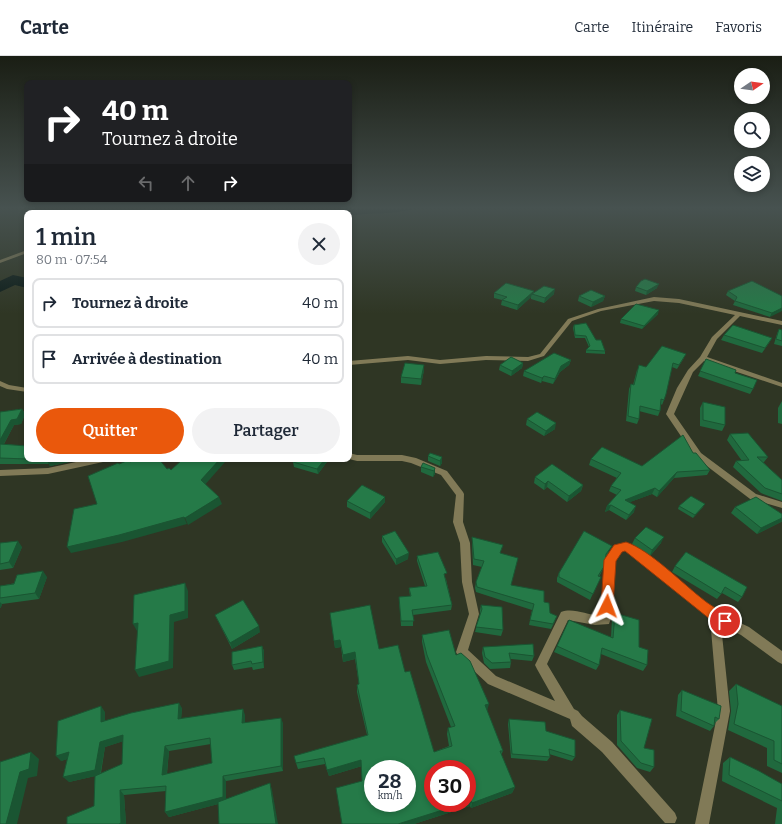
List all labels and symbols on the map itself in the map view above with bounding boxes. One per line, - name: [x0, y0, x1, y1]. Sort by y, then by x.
- north arrow: [734, 68, 770, 104]
- position arrow: [586, 585, 628, 627]
- pin: [708, 604, 742, 638]
- speed limit sign: 30: [424, 760, 476, 812]

